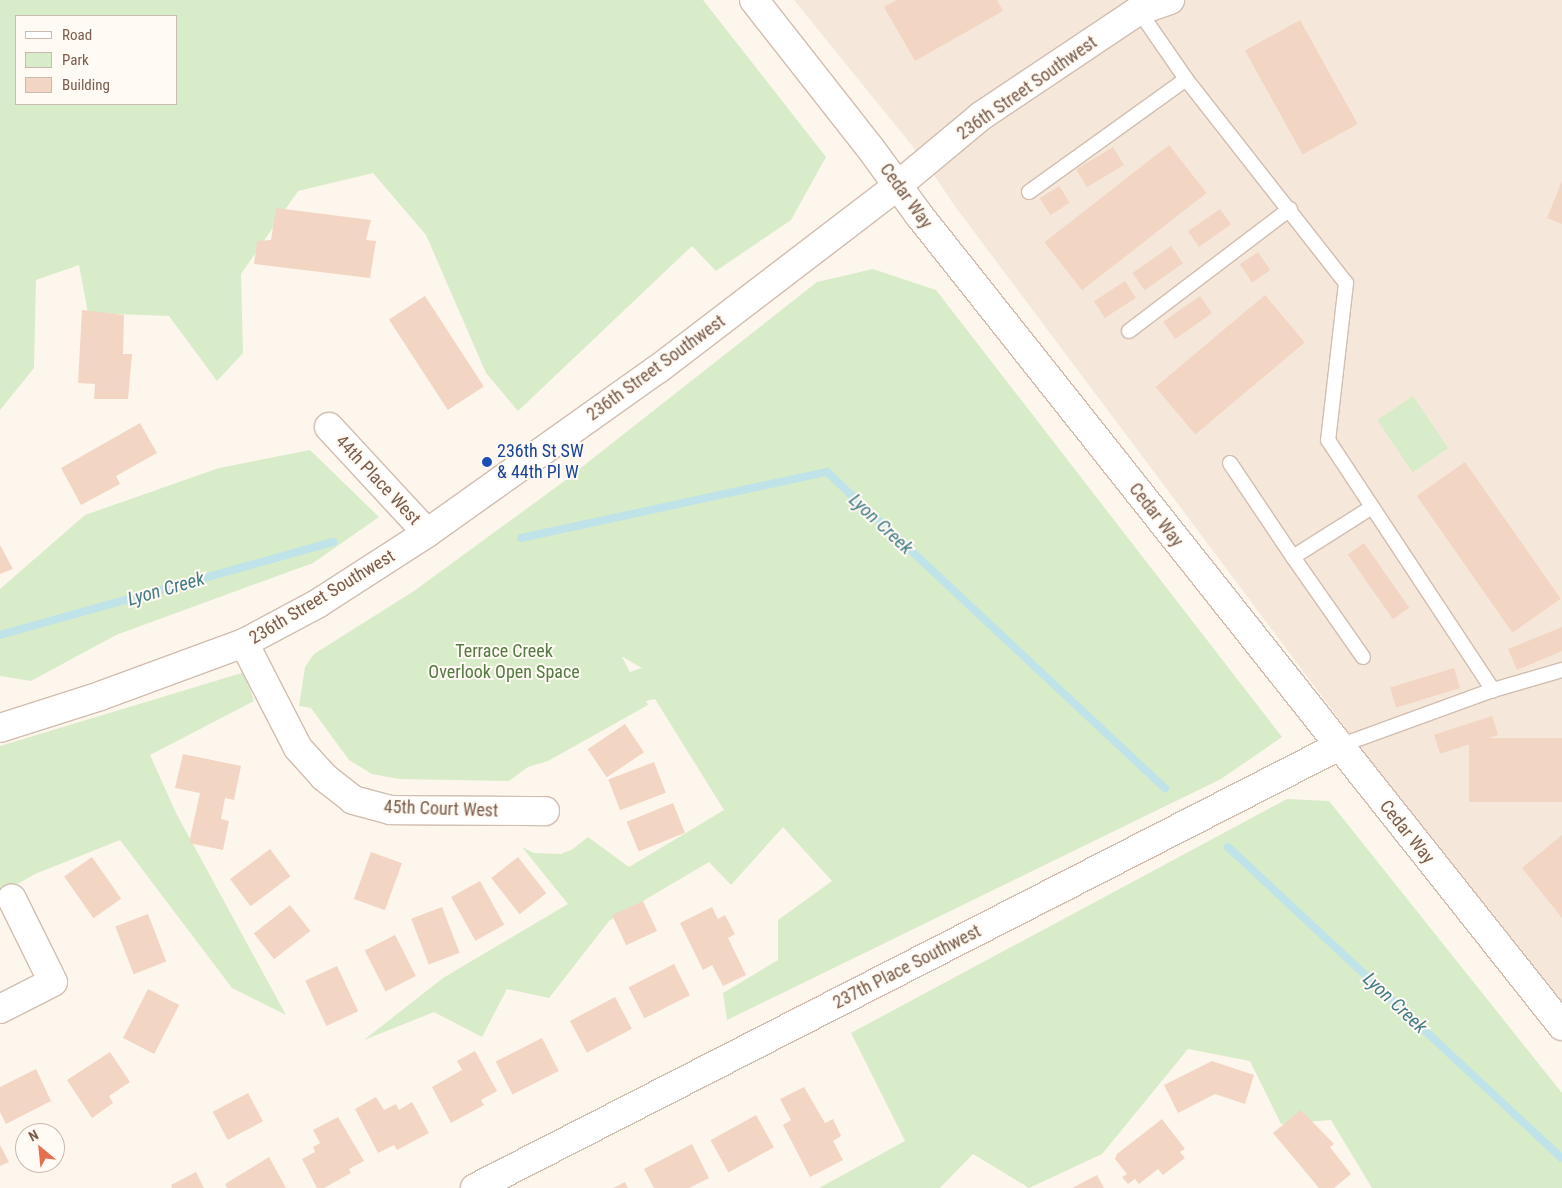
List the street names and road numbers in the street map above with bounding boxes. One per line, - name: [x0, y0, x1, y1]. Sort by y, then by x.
- street label: 236th Street Southwest: [953, 32, 1101, 144]
- street label: Cedar Way: [875, 159, 937, 233]
- street label: 236th Street Southwest: [583, 311, 729, 425]
- street label: 44th Place West: [331, 431, 425, 529]
- street label: Cedar Way: [1124, 479, 1188, 551]
- street label: 236th Street Southwest: [245, 545, 399, 649]
- street label: 45th Court West: [383, 796, 499, 822]
- street label: Cedar Way: [1375, 796, 1439, 868]
- street label: 237th Place Southwest: [829, 920, 985, 1014]

